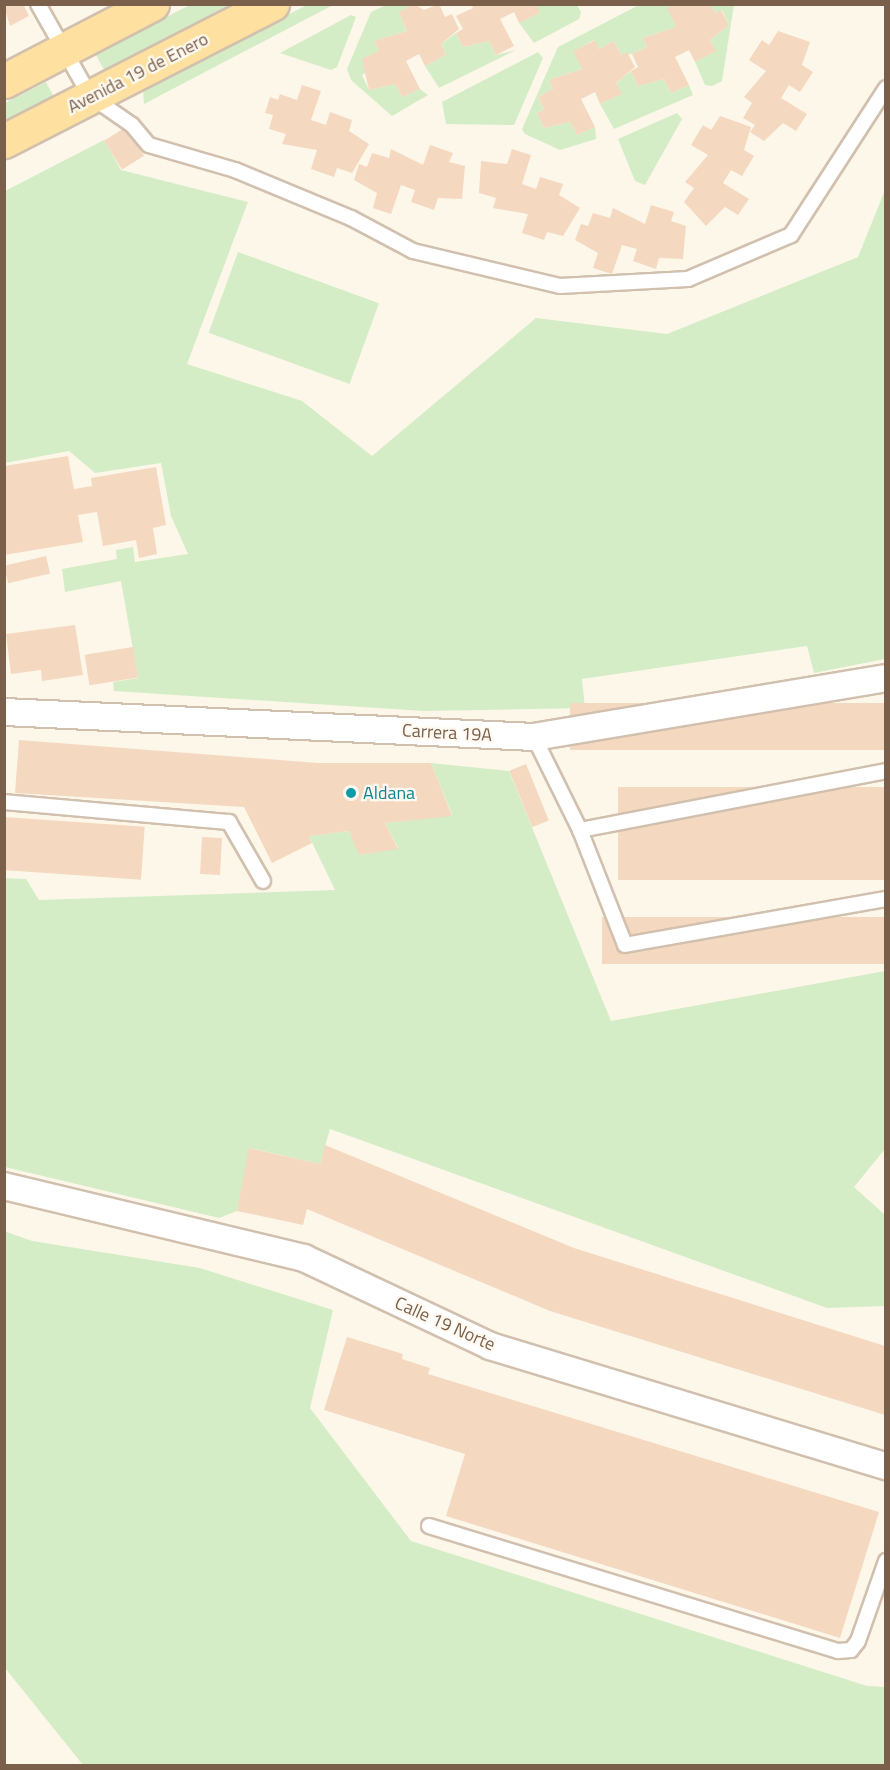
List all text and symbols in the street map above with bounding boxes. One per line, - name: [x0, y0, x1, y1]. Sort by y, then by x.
- street label: Avenida 19 de Enero: [64, 28, 212, 118]
- street label: Carrera 19A: [401, 720, 493, 746]
- place label: Aldana: [363, 782, 415, 804]
- marker: Aldana: [344, 786, 358, 800]
- street label: Calle 19 Norte: [391, 1292, 499, 1356]

